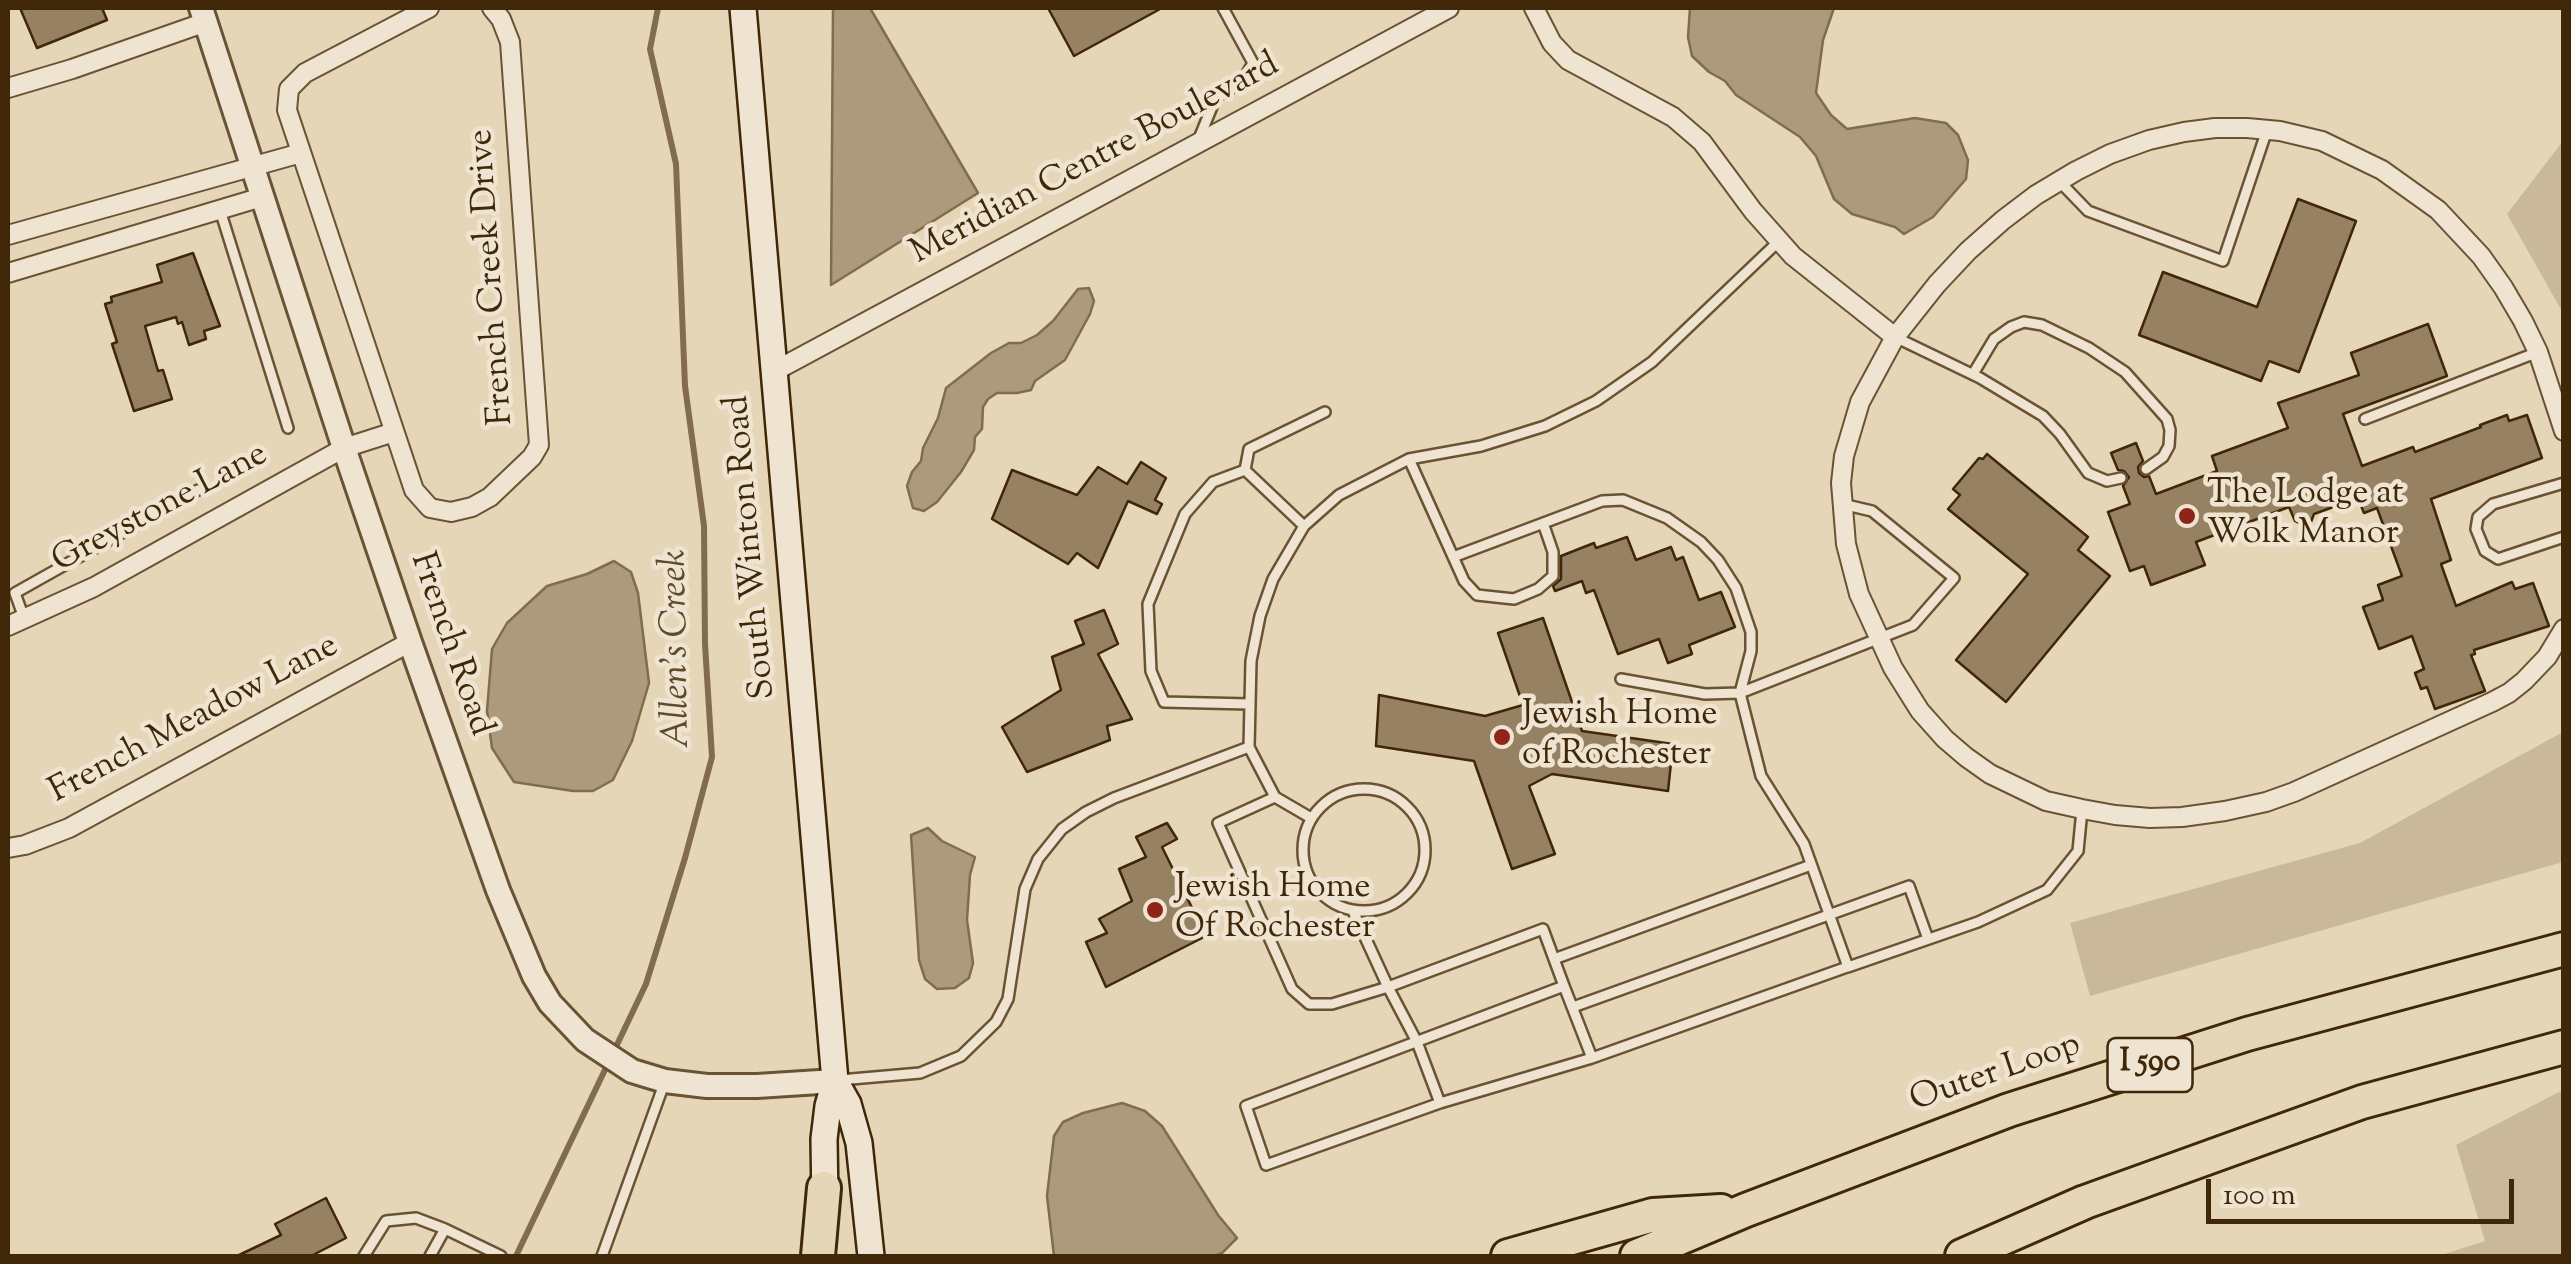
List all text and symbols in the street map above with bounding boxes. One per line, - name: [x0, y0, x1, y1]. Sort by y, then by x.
- street label: Meridian Centre Boulevard: [905, 46, 1287, 276]
- street label: French Creek Drive: [463, 128, 525, 426]
- street label: South Winton Road: [719, 393, 787, 701]
- street label: Greystone Lane: [46, 436, 276, 584]
- place label: The Lodge at Wolk Manor: [2207, 475, 2404, 557]
- marker: The Lodge at Wolk Manor: [2176, 505, 2198, 527]
- street label: French Road: [398, 548, 500, 742]
- water label: Allen's Creek: [654, 549, 704, 749]
- street label: French Meadow Lane: [43, 627, 347, 815]
- place label: Jewish Home of Rochester: [1522, 696, 1718, 778]
- marker: Jewish Home of Rochester: [1491, 726, 1513, 748]
- place label: Jewish Home Of Rochester: [1175, 869, 1375, 951]
- marker: Jewish Home Of Rochester: [1144, 899, 1166, 921]
- street label: Outer Loop: [1905, 1026, 2087, 1124]
- road number: I 590: [2108, 1038, 2192, 1092]
- scale bar: [2211, 1159, 2518, 1221]
- text: 100 m: [2223, 1175, 2296, 1218]

